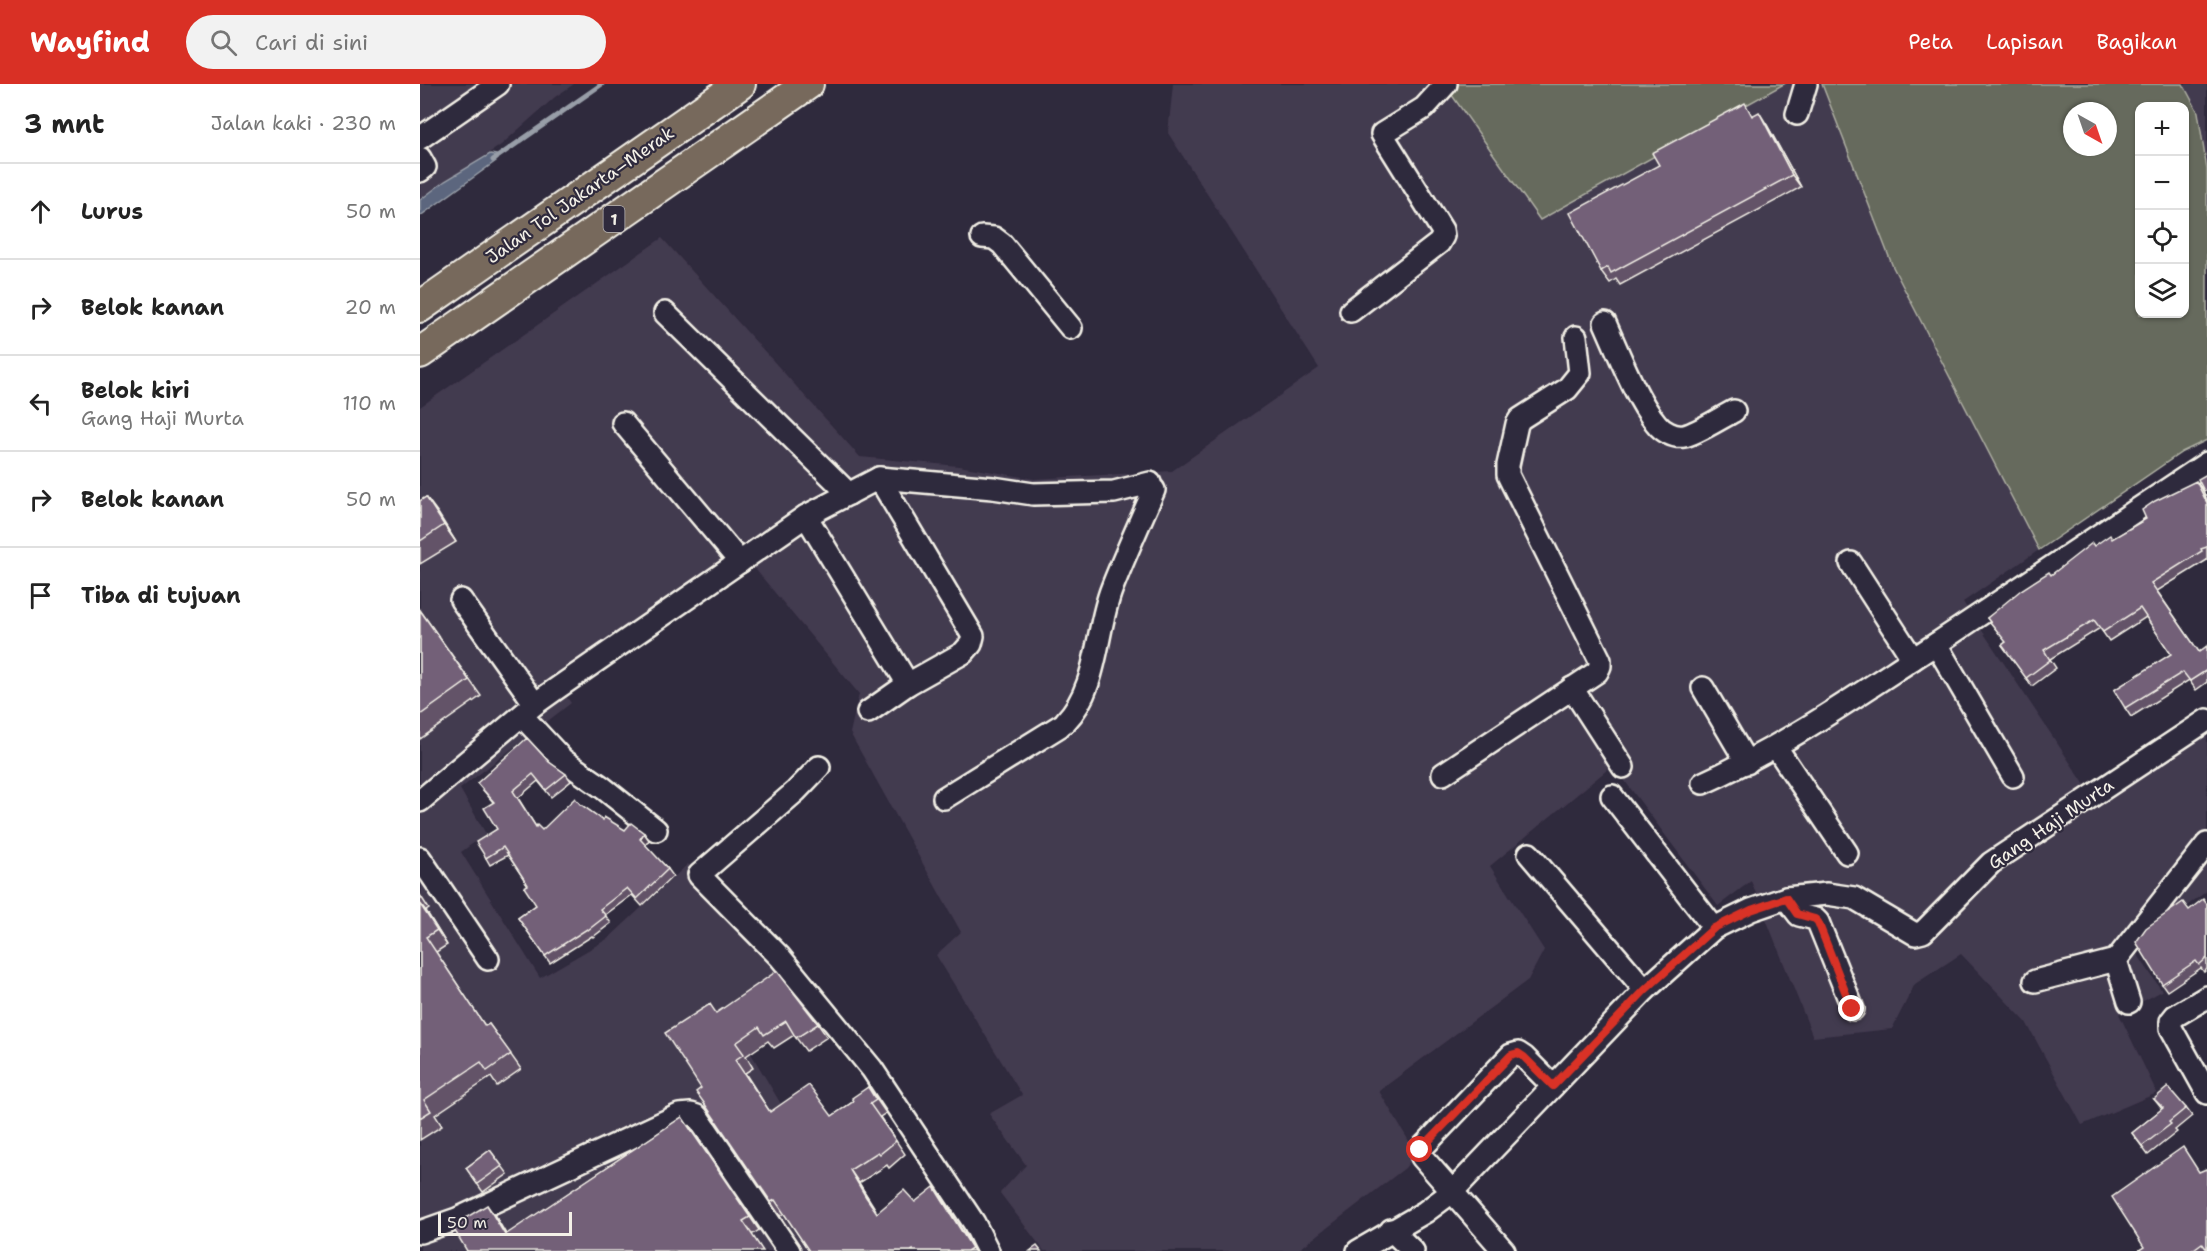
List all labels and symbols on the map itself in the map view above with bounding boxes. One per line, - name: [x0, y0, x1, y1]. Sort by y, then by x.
- north arrow: [2063, 102, 2117, 156]
- street label: Jalan Tol Jakarta–Merak: [481, 121, 679, 269]
- road number: 1: [604, 206, 624, 232]
- street label: Gang Haji Murta: [1983, 773, 2119, 875]
- route end: [1838, 995, 1864, 1021]
- route start: [1406, 1136, 1432, 1162]
- scale bar: [438, 1209, 572, 1236]

